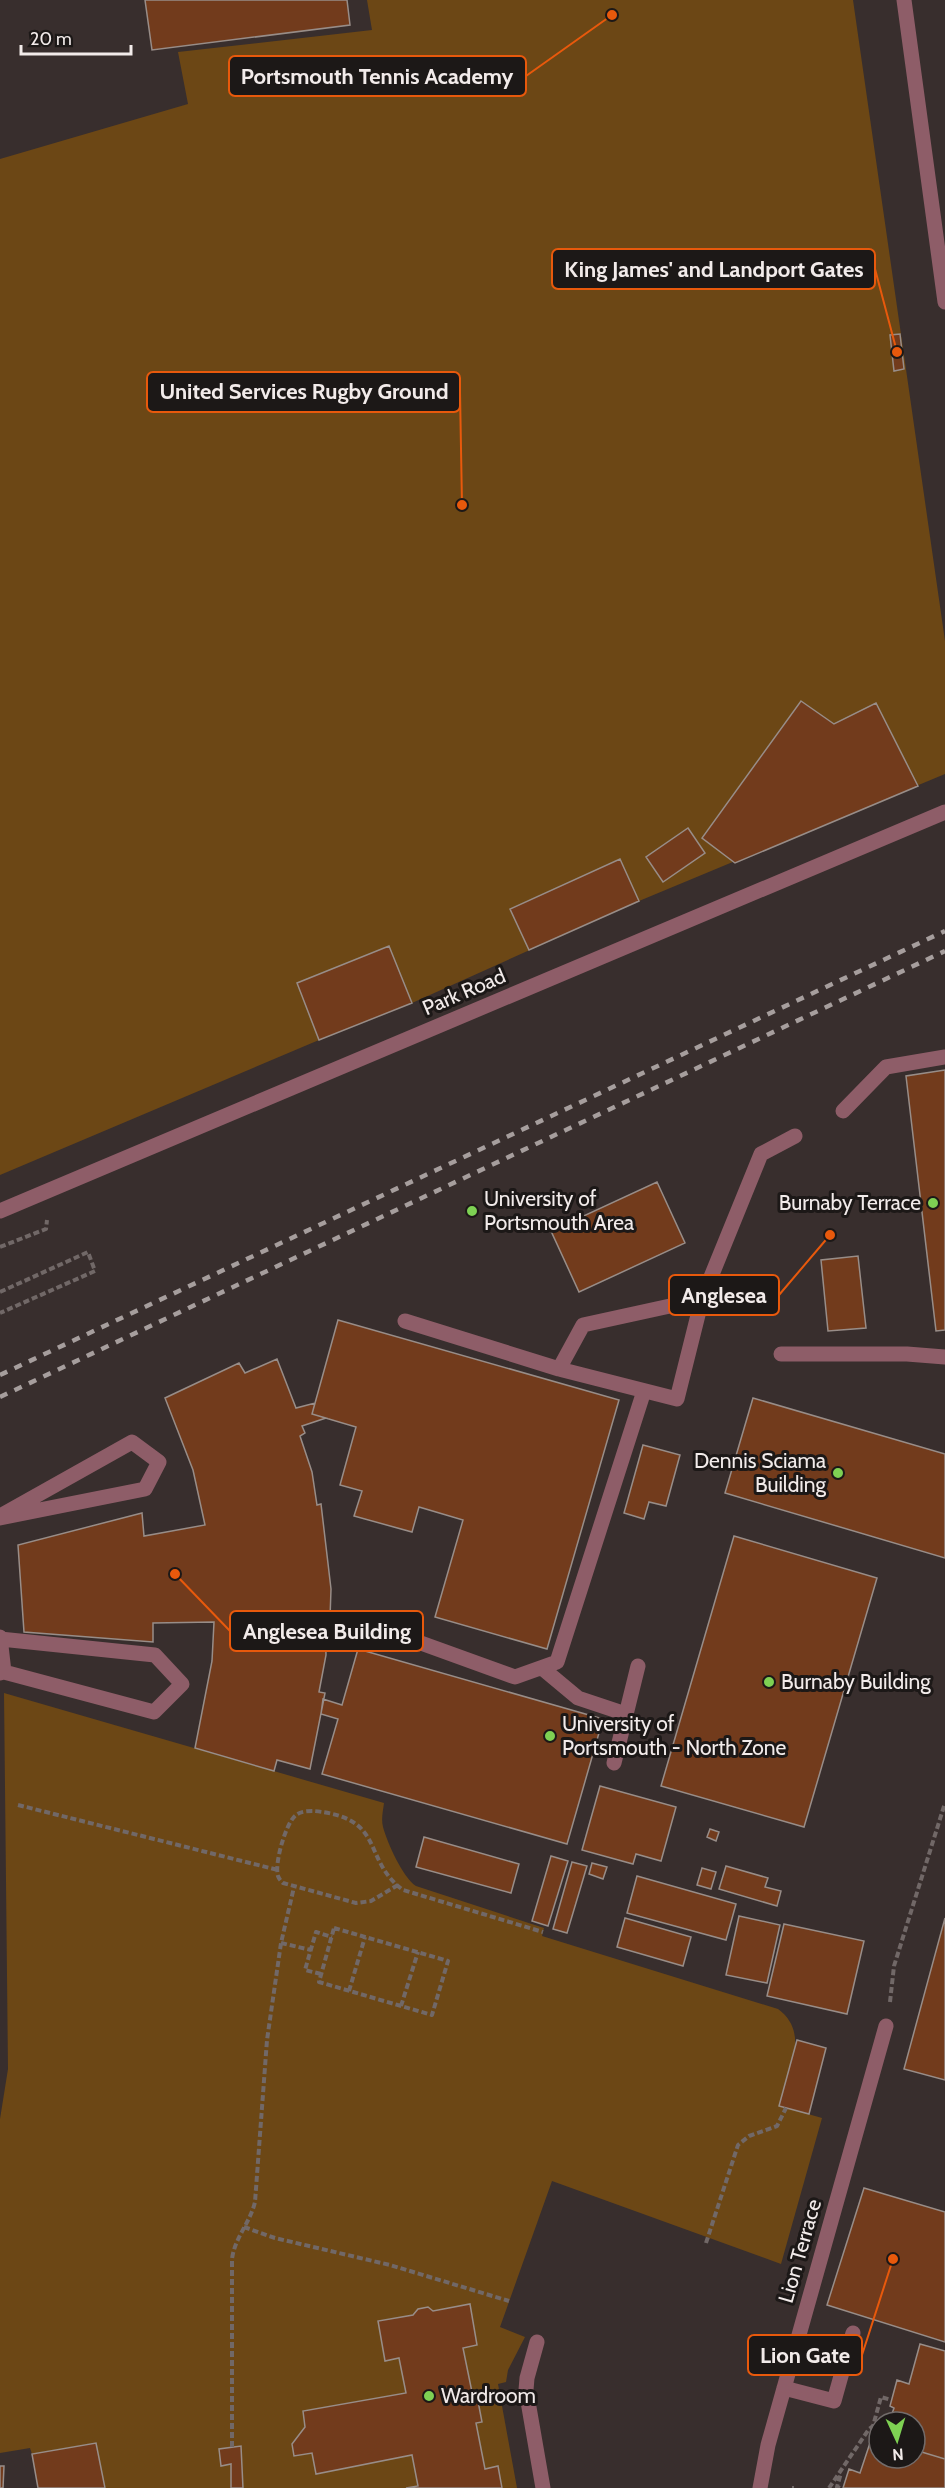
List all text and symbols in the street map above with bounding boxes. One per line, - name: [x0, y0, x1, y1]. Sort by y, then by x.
- scale bar: [21, 18, 130, 56]
- text: 20 m: [30, 28, 72, 50]
- callout: Portsmouth Tennis Academy: [229, 56, 526, 96]
- text: Portsmouth Tennis Academy: [241, 63, 513, 90]
- callout: King James' and Landport Gates: [552, 249, 875, 289]
- text: King James' and Landport Gates: [564, 256, 864, 283]
- callout: United Services Rugby Ground: [147, 372, 460, 412]
- text: United Services Rugby Ground: [160, 378, 448, 405]
- street label: Park Road: [418, 963, 509, 1020]
- place label: University of Portsmouth Area: [484, 1186, 634, 1235]
- place label: Burnaby Terrace: [779, 1190, 921, 1215]
- marker: Burnaby Terrace: [926, 1196, 940, 1210]
- marker: University of Portsmouth Area: [465, 1204, 479, 1218]
- callout: Anglesea: [669, 1275, 779, 1315]
- text: Anglesea: [681, 1282, 767, 1309]
- place label: Dennis Sciama Building: [694, 1448, 827, 1497]
- marker: Dennis Sciama Building: [831, 1466, 845, 1480]
- callout: Anglesea Building: [230, 1611, 423, 1651]
- text: Anglesea Building: [243, 1618, 411, 1645]
- place label: Burnaby Building: [781, 1669, 931, 1694]
- marker: Burnaby Building: [762, 1675, 776, 1689]
- place label: University of Portsmouth - North Zone: [562, 1711, 787, 1760]
- marker: University of Portsmouth - North Zone: [543, 1729, 557, 1743]
- street label: Lion Terrace: [773, 2196, 826, 2306]
- callout: Lion Gate: [748, 2335, 862, 2375]
- text: Lion Gate: [760, 2342, 850, 2369]
- place label: Wardroom: [441, 2383, 536, 2408]
- marker: Wardroom: [422, 2389, 436, 2403]
- north arrow: [867, 2410, 927, 2470]
- text: N: [892, 2445, 904, 2464]

